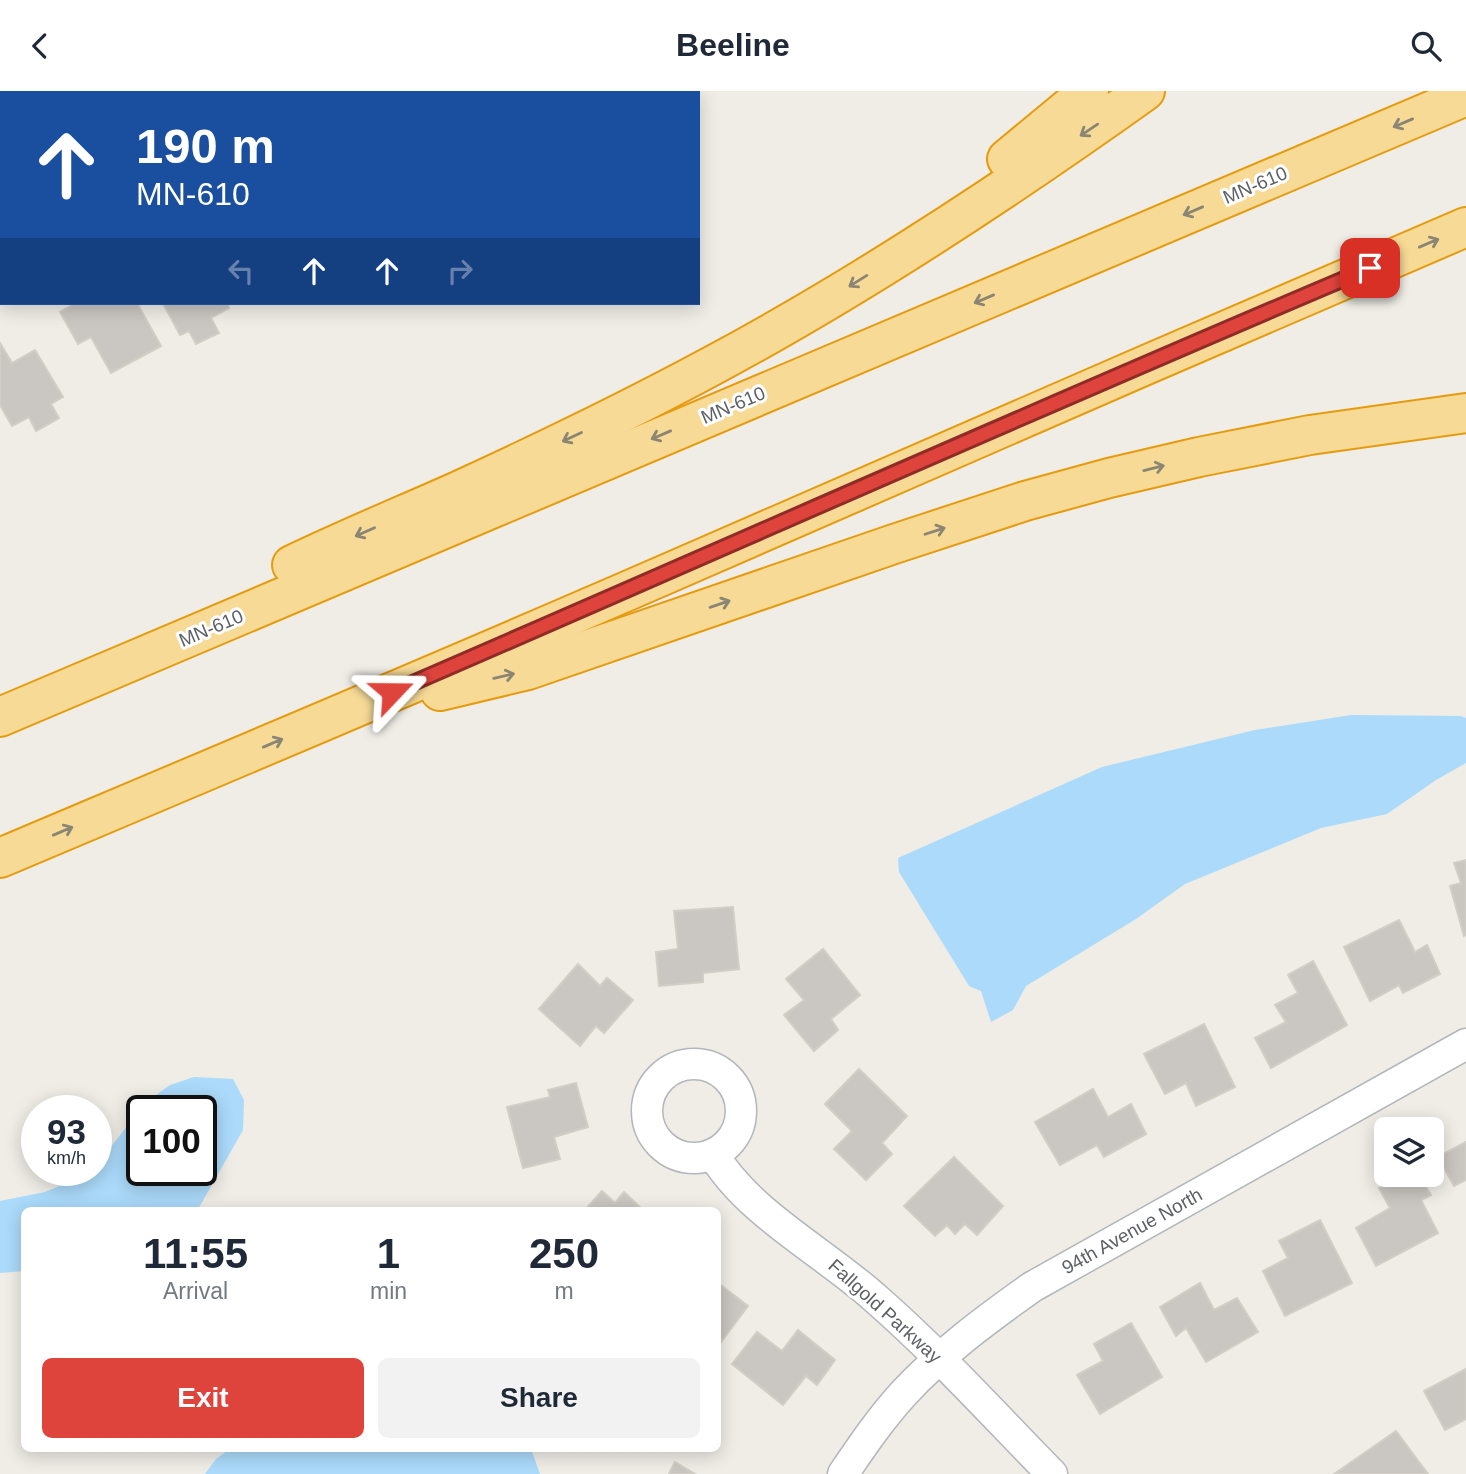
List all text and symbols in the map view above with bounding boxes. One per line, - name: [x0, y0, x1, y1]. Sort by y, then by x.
- icon: back: [21, 27, 59, 65]
- text: Beeline: [676, 27, 790, 63]
- icon: search: [1407, 27, 1445, 65]
- one-way arrow: [1393, 117, 1414, 130]
- icon: ahead: [21, 119, 112, 210]
- text: 190 m: [136, 119, 275, 173]
- one-way arrow: [1080, 123, 1099, 137]
- street label: MN-610: [1220, 162, 1290, 208]
- text: MN-610: [136, 176, 250, 212]
- one-way arrow: [1183, 205, 1205, 218]
- one-way arrow: [1418, 235, 1439, 248]
- pin: [1340, 238, 1400, 298]
- icon: arrive: [1351, 249, 1389, 287]
- icon: left: [222, 252, 260, 290]
- icon: ahead: [295, 252, 333, 290]
- icon: ahead: [368, 252, 406, 290]
- icon: right: [441, 252, 479, 290]
- one-way arrow: [848, 275, 868, 289]
- one-way arrow: [974, 294, 995, 307]
- street label: MN-610: [698, 382, 768, 428]
- one-way arrow: [651, 430, 673, 443]
- one-way arrow: [562, 431, 583, 444]
- one-way arrow: [1142, 461, 1164, 474]
- one-way arrow: [924, 523, 946, 536]
- one-way arrow: [355, 526, 377, 539]
- one-way arrow: [708, 597, 730, 609]
- street label: MN-610: [176, 605, 246, 651]
- position arrow: [355, 655, 429, 729]
- one-way arrow: [492, 669, 515, 682]
- one-way arrow: [261, 736, 283, 749]
- one-way arrow: [52, 824, 73, 837]
- speed limit sign: 100: [126, 1095, 217, 1186]
- text: 93: [47, 1112, 86, 1151]
- map controls: [1374, 1117, 1444, 1187]
- button: layers: [1374, 1117, 1444, 1187]
- text: km/h: [47, 1148, 86, 1168]
- street label: 94th Avenue North: [1058, 1184, 1206, 1278]
- text: 11:55: [143, 1230, 248, 1277]
- text: 1: [377, 1230, 400, 1277]
- text: 250: [529, 1230, 599, 1277]
- street label: Fallgold Parkway: [824, 1255, 946, 1368]
- text: Arrival: [163, 1278, 228, 1304]
- text: min: [370, 1278, 407, 1304]
- text: m: [554, 1278, 574, 1304]
- button: Exit: [42, 1358, 364, 1438]
- button: Share: [378, 1358, 700, 1438]

